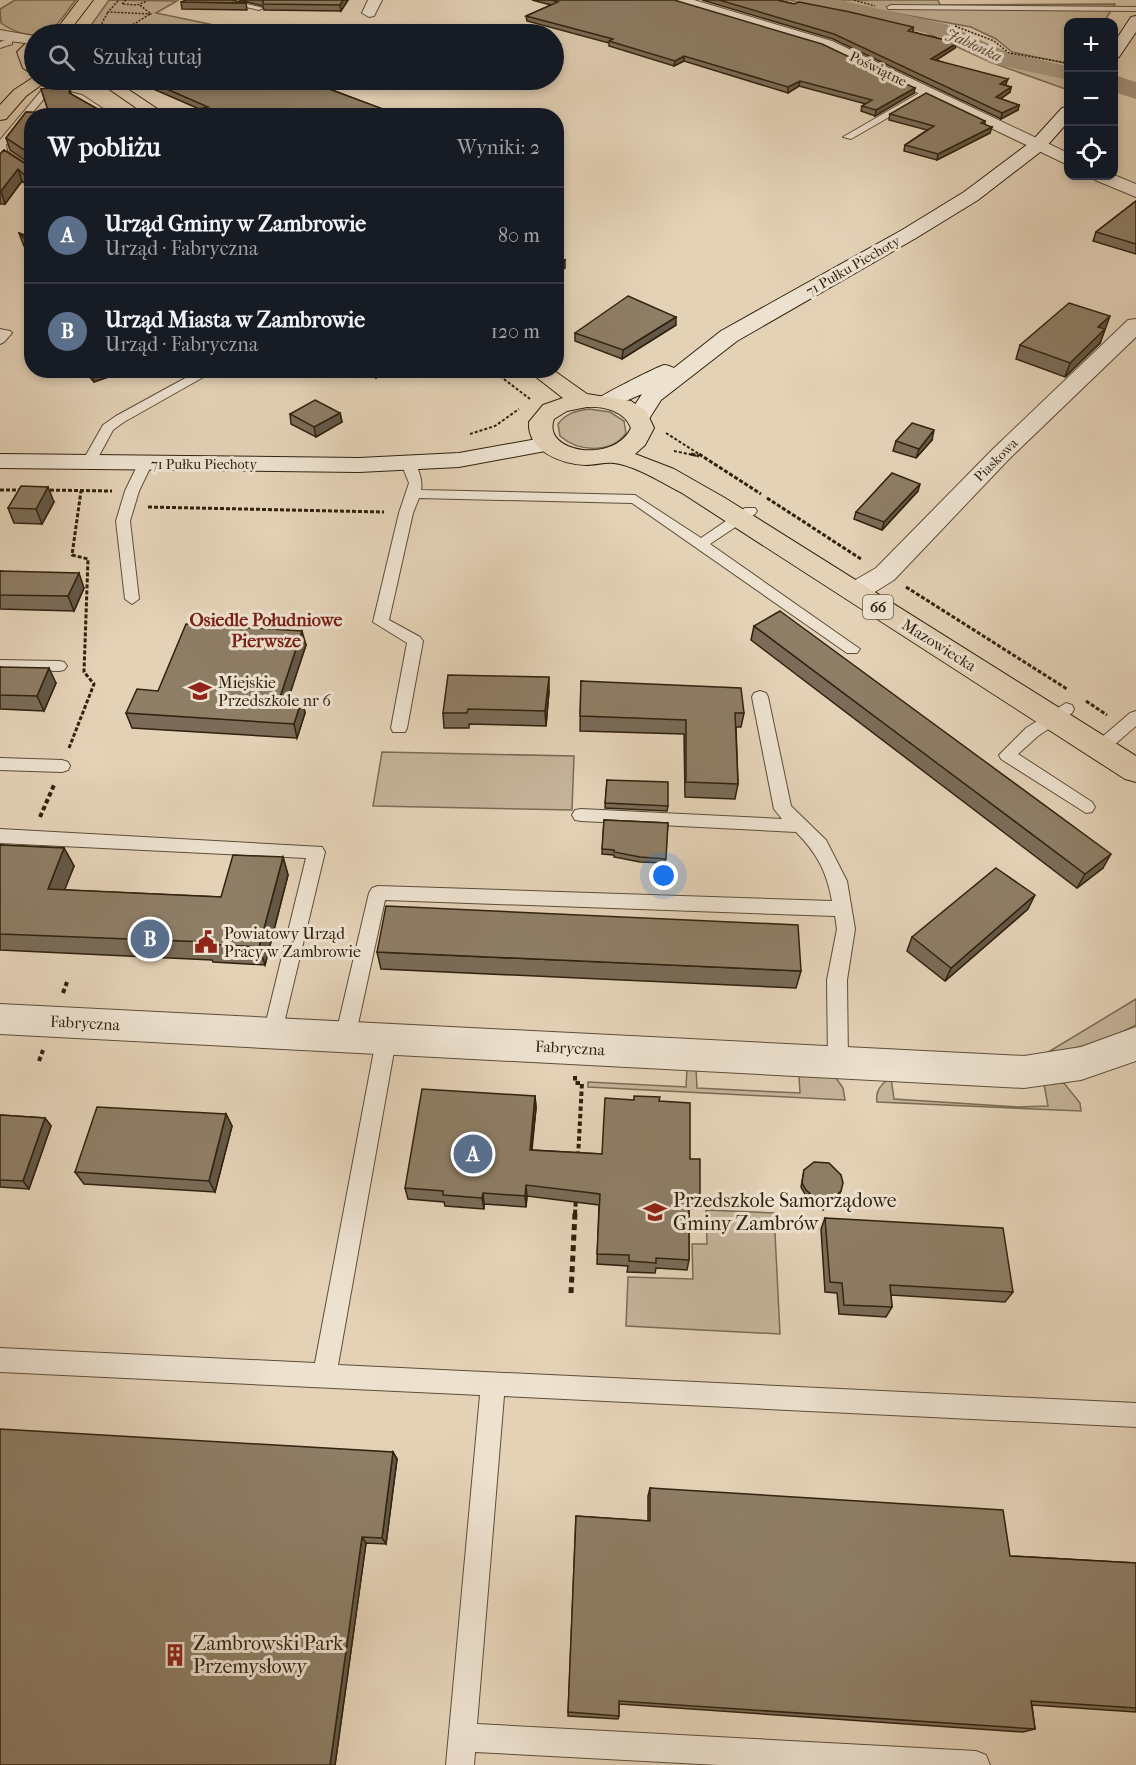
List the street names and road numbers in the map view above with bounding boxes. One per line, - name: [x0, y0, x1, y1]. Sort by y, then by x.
- street label: Poświątne: [847, 48, 909, 90]
- street label: 71 Pułku Piechoty: [803, 232, 904, 300]
- street label: Piaskowa: [971, 434, 1022, 485]
- street label: 71 Pułku Piechoty: [151, 456, 258, 473]
- road number: 66: [863, 595, 893, 619]
- street label: Mazowiecka: [898, 615, 980, 676]
- street label: Fabryczna: [50, 1012, 121, 1034]
- street label: Fabryczna: [535, 1037, 606, 1059]

